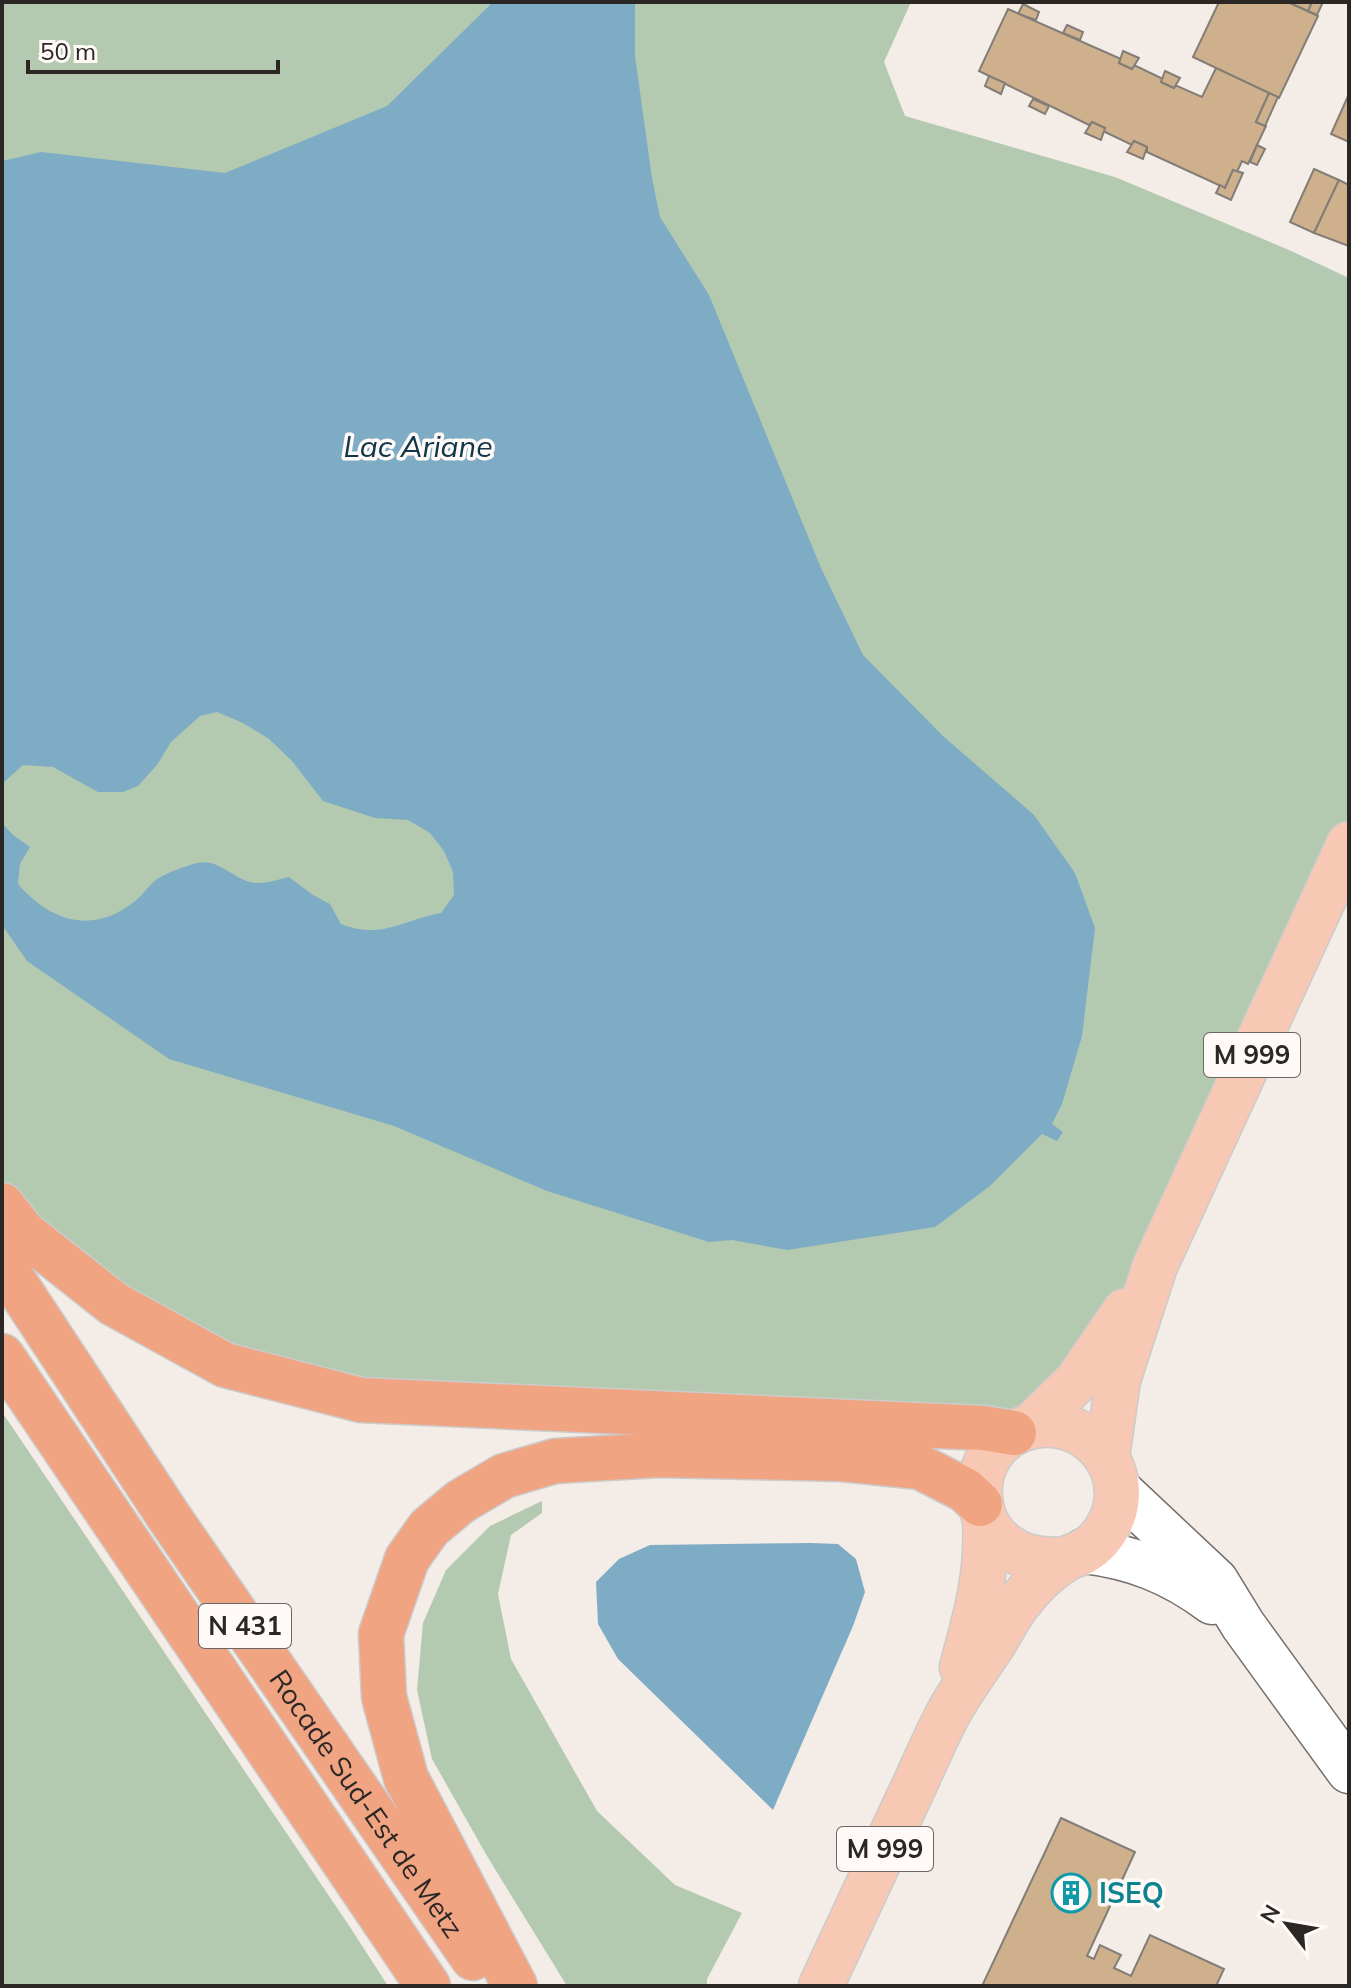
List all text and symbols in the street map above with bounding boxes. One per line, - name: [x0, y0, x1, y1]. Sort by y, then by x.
- scale bar: [28, 24, 278, 74]
- text: 50 m: [40, 36, 96, 66]
- water label: Lac Ariane: [343, 427, 493, 465]
- road number: M 999: [1204, 1033, 1300, 1077]
- road number: N 431: [199, 1604, 291, 1648]
- street label: Rocade Sud-Est de Metz: [262, 1663, 471, 1944]
- road number: M 999: [837, 1827, 933, 1871]
- building icon: ISEQ: [1050, 1872, 1092, 1914]
- place label: ISEQ: [1099, 1875, 1164, 1910]
- north arrow: [1247, 1884, 1327, 1964]
- text: N: [1254, 1899, 1286, 1928]

